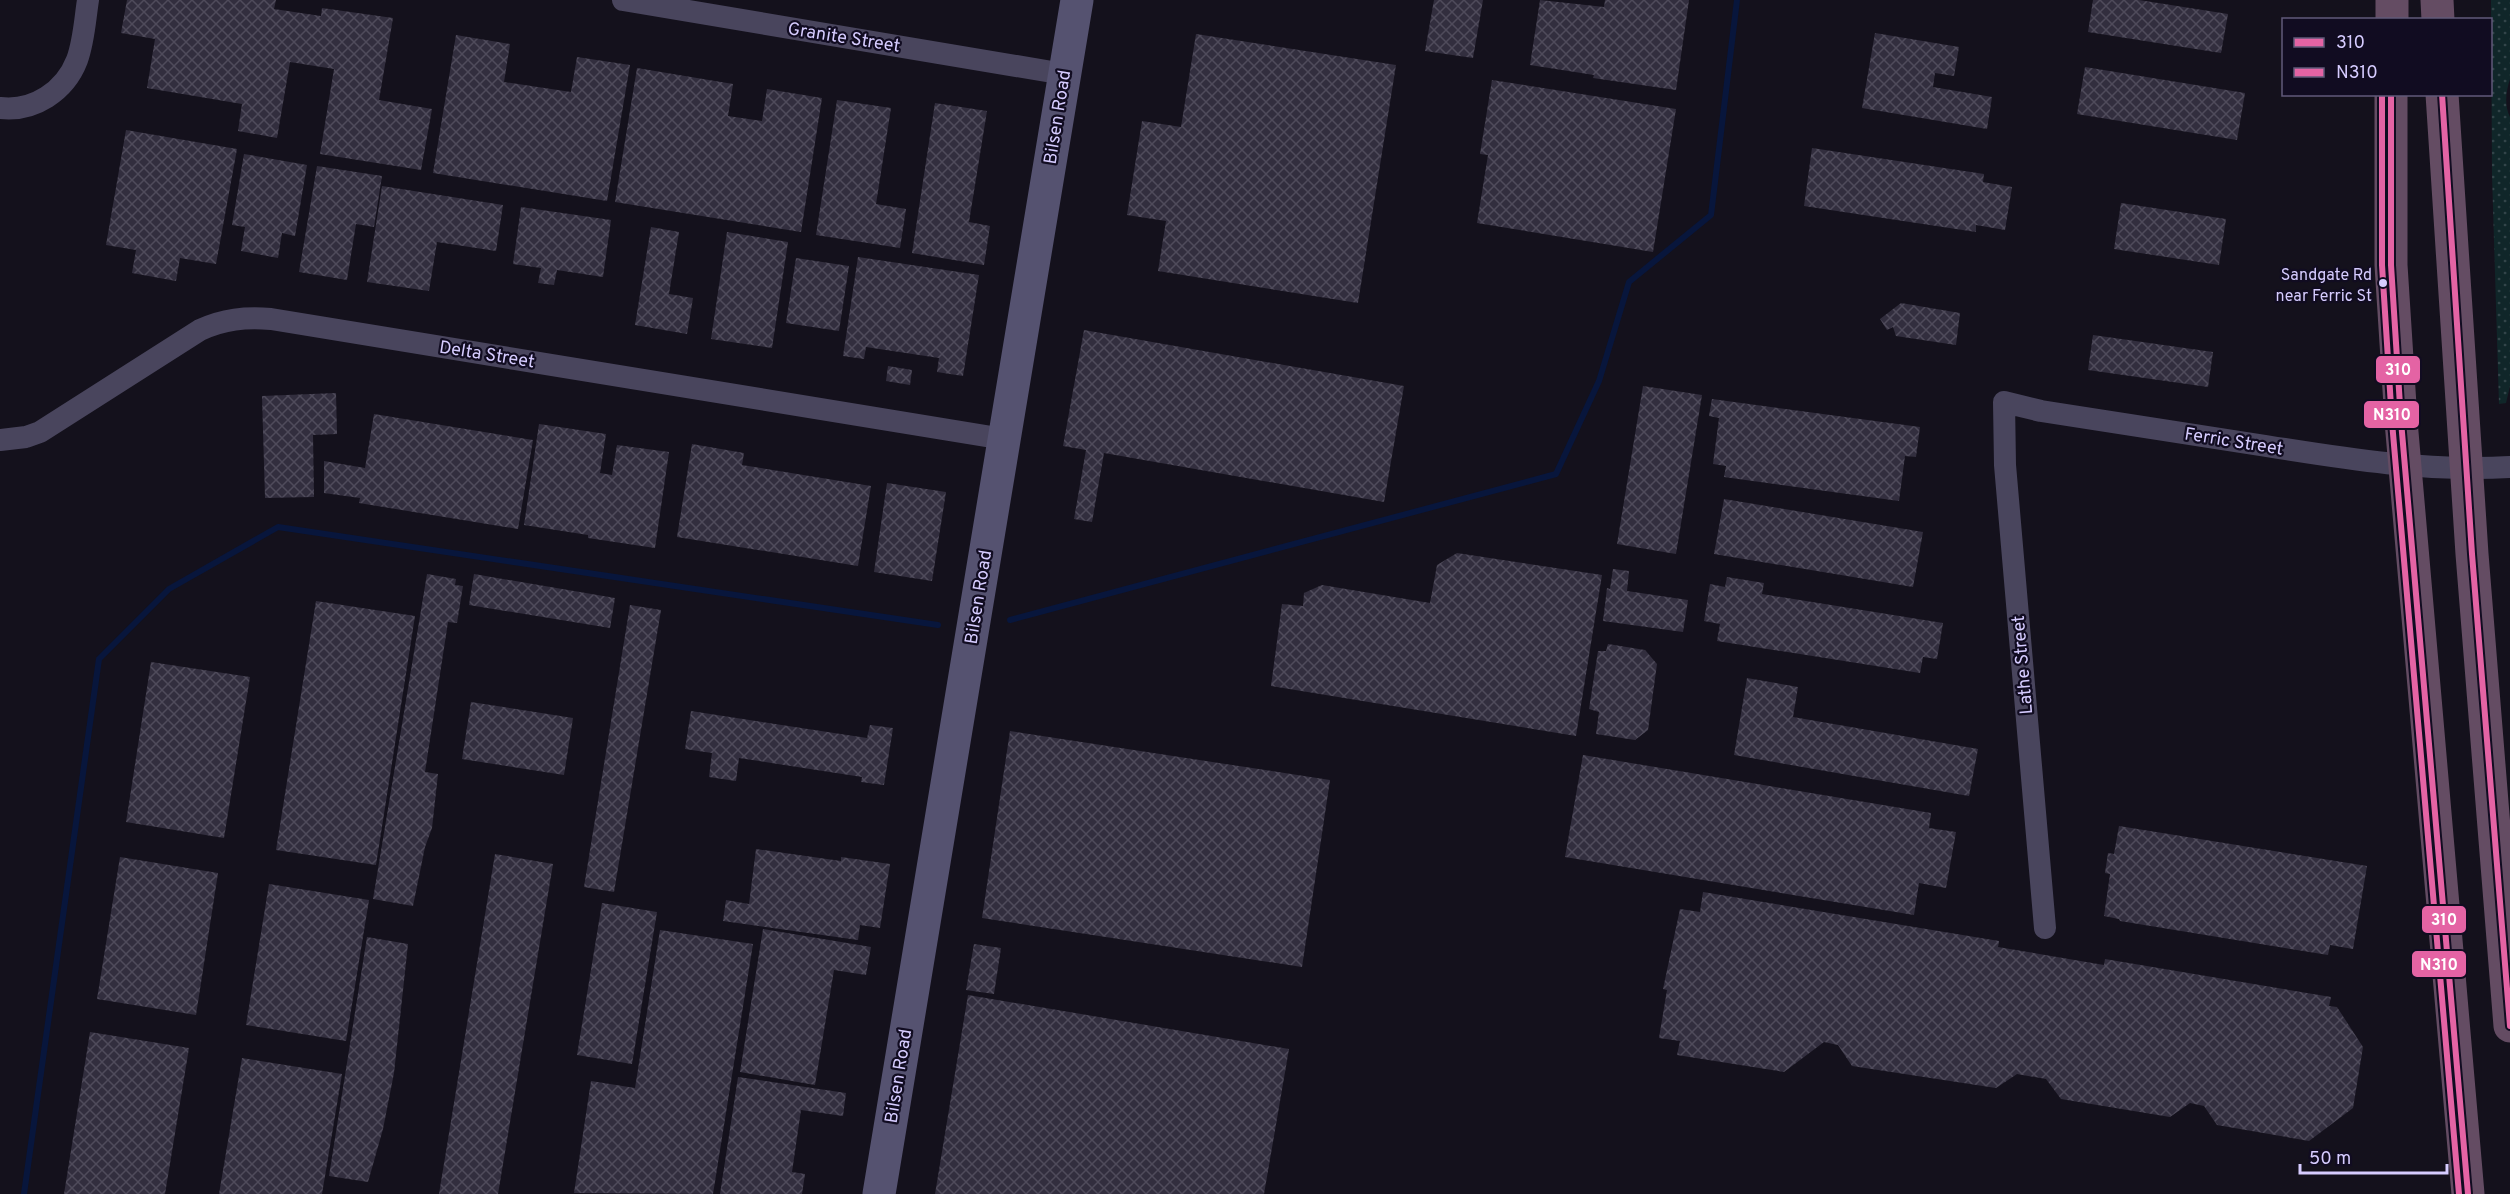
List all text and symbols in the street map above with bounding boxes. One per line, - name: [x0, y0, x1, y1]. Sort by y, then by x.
- street label: Granite Street: [786, 18, 902, 59]
- legend: [2282, 18, 2492, 96]
- text: 310: [2336, 32, 2365, 55]
- text: N310: [2336, 62, 2378, 85]
- street label: Bilsen Road: [1040, 68, 1077, 166]
- place label: Sandgate Rd near Ferric St: [2276, 266, 2372, 307]
- marker: Sandgate Rd near Ferric St: [2377, 277, 2389, 289]
- street label: Delta Street: [437, 337, 536, 374]
- line badge: 310: [2375, 355, 2421, 384]
- text: 310: [2385, 361, 2411, 381]
- line badge: N310: [2363, 400, 2420, 429]
- text: N310: [2373, 406, 2411, 426]
- street label: Ferric Street: [2183, 423, 2285, 462]
- street label: Bilsen Road: [961, 548, 998, 646]
- street label: Lathe Street: [2008, 614, 2039, 715]
- line badge: 310: [2421, 905, 2467, 934]
- text: 310: [2431, 911, 2457, 931]
- line badge: N310: [2411, 950, 2467, 978]
- text: N310: [2420, 956, 2458, 976]
- street label: Bilsen Road: [881, 1027, 918, 1125]
- scale bar: [2300, 1137, 2447, 1175]
- text: 50 m: [2309, 1148, 2351, 1171]

